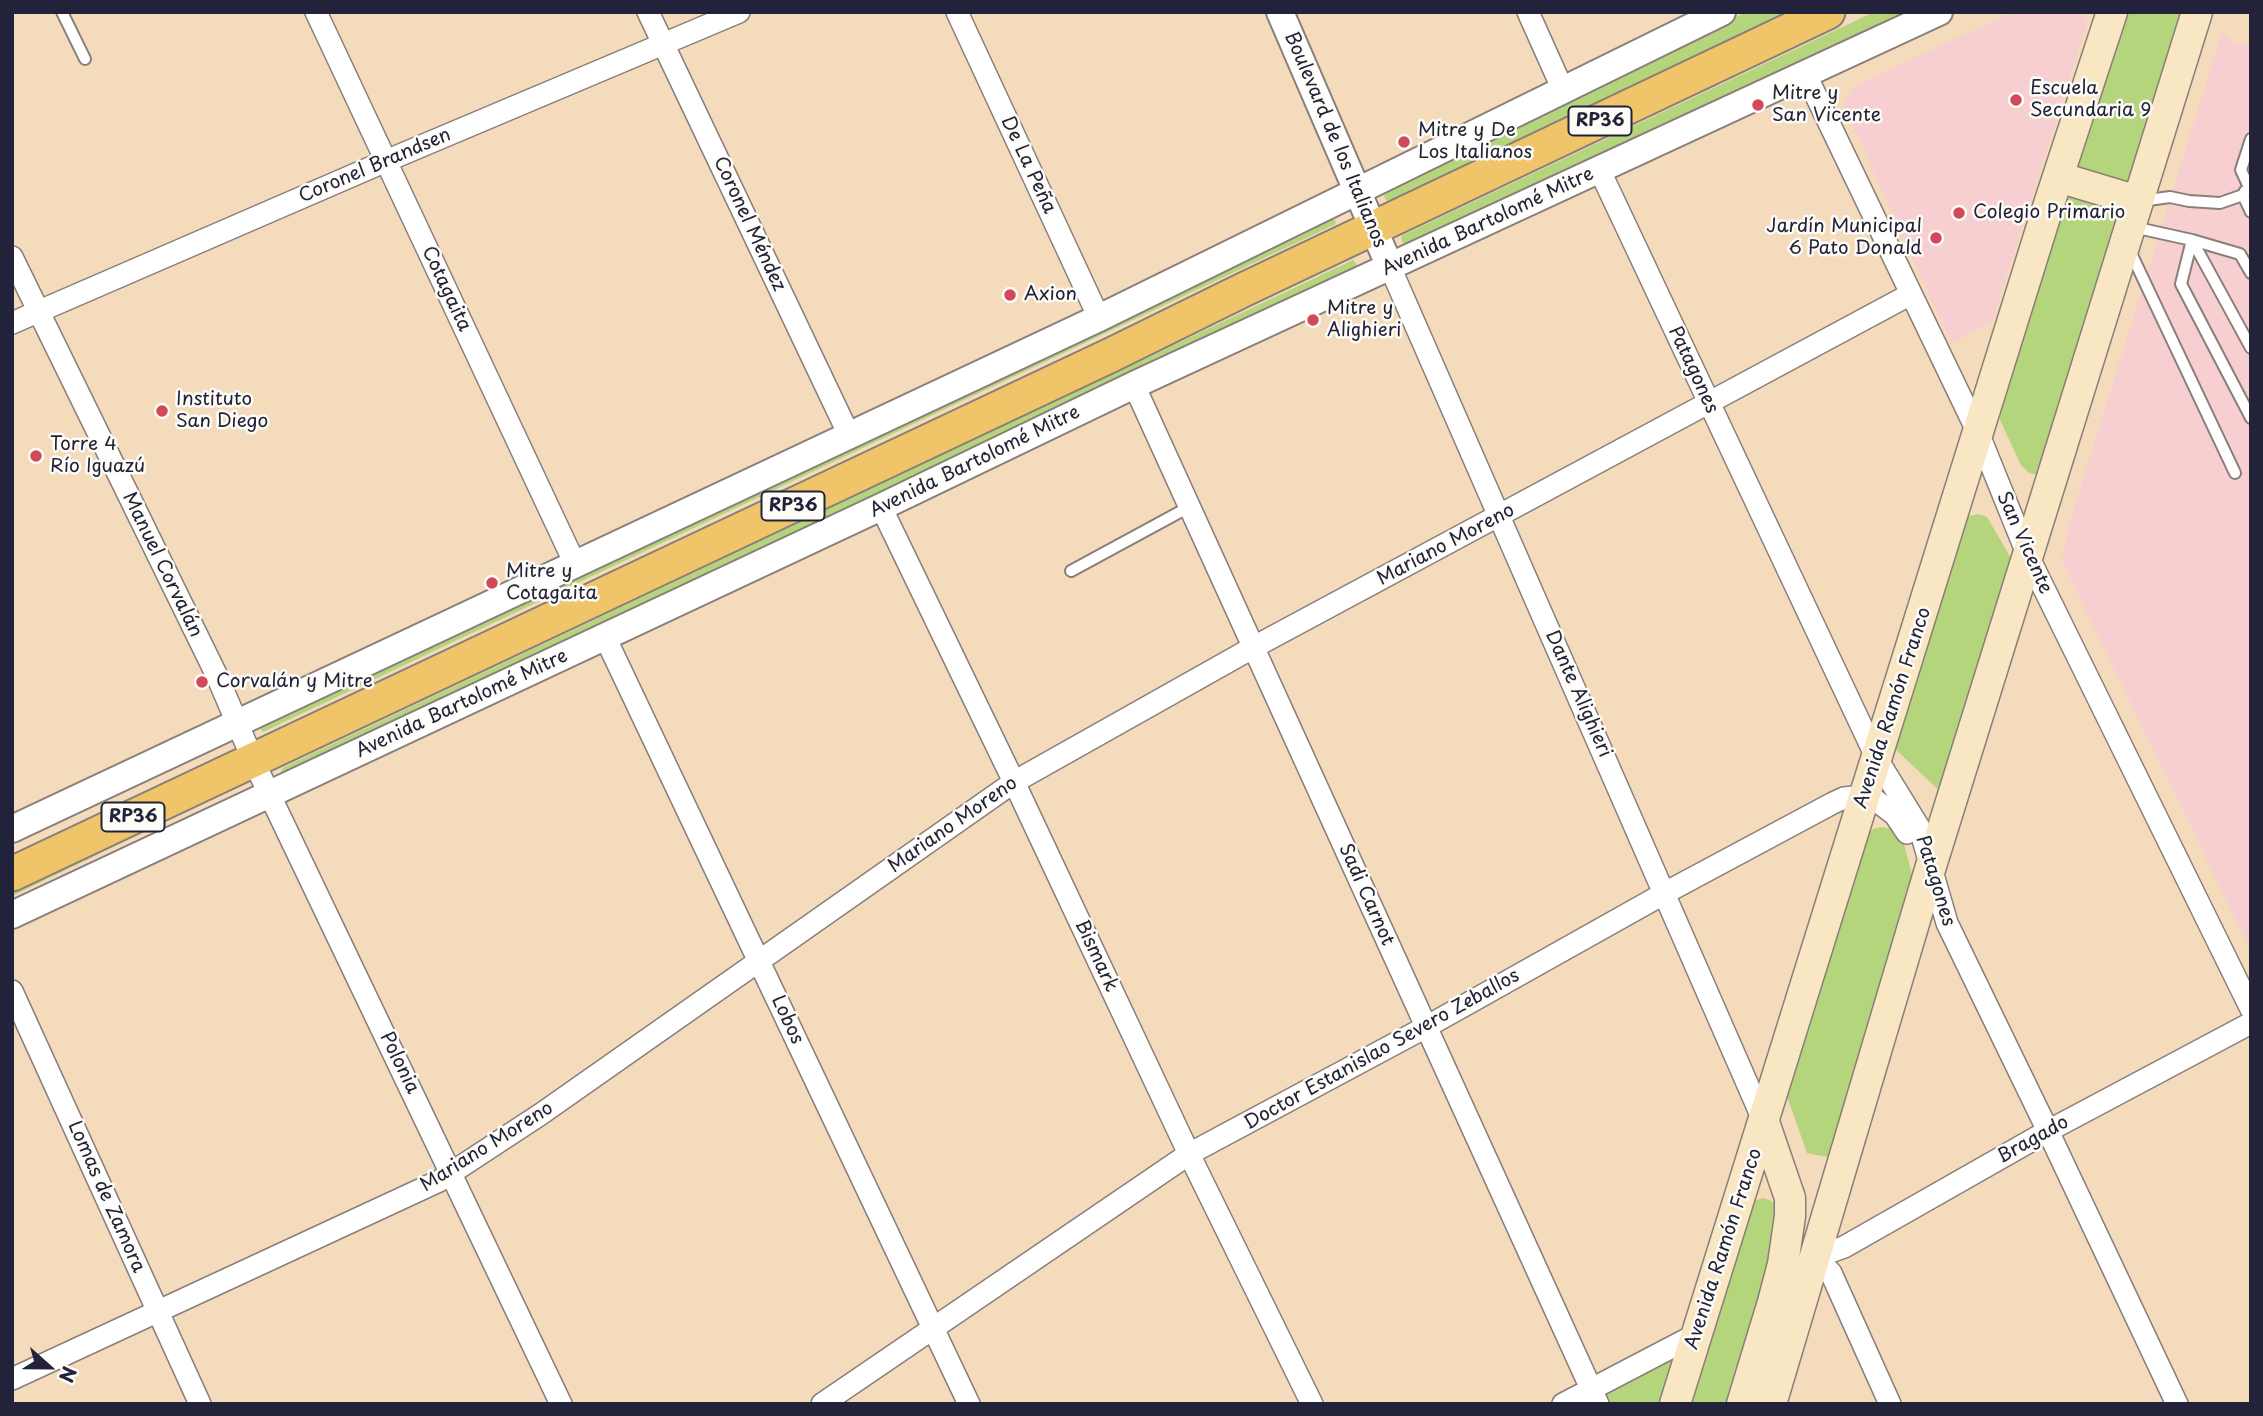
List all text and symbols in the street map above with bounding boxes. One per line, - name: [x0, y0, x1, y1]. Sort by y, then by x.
- street label: Boulevard de los Italianos: [1279, 29, 1391, 251]
- place label: Escuela Secundaria 9: [2030, 78, 2151, 122]
- place label: Mitre y San Vicente: [1772, 83, 1881, 127]
- marker: Escuela Secundaria 9: [2008, 92, 2024, 108]
- marker: Mitre y San Vicente: [1750, 97, 1766, 113]
- road number: RP36: [1568, 106, 1632, 136]
- street label: De La Peña: [996, 113, 1060, 217]
- place label: Mitre y De Los Italianos: [1418, 120, 1532, 164]
- street label: Coronel Brandsen: [296, 124, 454, 208]
- marker: Mitre y De Los Italianos: [1396, 134, 1412, 150]
- street label: Coronel Méndez: [708, 153, 790, 295]
- street label: Avenida Bartolomé Mitre: [1378, 163, 1598, 281]
- place label: Colegio Primario: [1973, 202, 2125, 224]
- marker: Colegio Primario: [1951, 205, 1967, 221]
- place label: Jardín Municipal 6 Pato Donald: [1766, 216, 1922, 260]
- marker: Jardín Municipal 6 Pato Donald: [1928, 230, 1944, 246]
- street label: Cotagaita: [416, 243, 476, 335]
- place label: Axion: [1024, 284, 1077, 306]
- marker: Axion: [1002, 287, 1018, 303]
- place label: Mitre y Alighieri: [1327, 298, 1402, 342]
- marker: Mitre y Alighieri: [1305, 312, 1321, 328]
- street label: Patagones: [1663, 323, 1723, 417]
- place label: Instituto San Diego: [176, 389, 268, 433]
- street label: Avenida Bartolomé Mitre: [866, 401, 1084, 523]
- marker: Instituto San Diego: [154, 403, 170, 419]
- place label: Torre 4 Río Iguazú: [50, 434, 145, 478]
- marker: Torre 4 Río Iguazú: [28, 448, 44, 464]
- street label: Manuel Corvalán: [117, 489, 207, 641]
- street label: San Vicente: [1991, 489, 2057, 597]
- road number: RP36: [762, 492, 824, 520]
- street label: Mariano Moreno: [1373, 499, 1519, 591]
- place label: Mitre y Cotagaita: [506, 561, 597, 605]
- marker: Mitre y Cotagaita: [484, 575, 500, 591]
- street label: Avenida Ramón Franco: [1850, 605, 1936, 811]
- street label: Dante Alighieri: [1540, 627, 1616, 761]
- street label: Avenida Bartolomé Mitre: [352, 645, 572, 763]
- place label: Corvalán y Mitre: [216, 671, 373, 693]
- marker: Corvalán y Mitre: [194, 674, 210, 690]
- street label: Mariano Moreno: [884, 772, 1022, 878]
- road number: RP36: [102, 802, 164, 832]
- street label: Patagones: [1910, 833, 1960, 929]
- street label: Sadi Carnot: [1333, 841, 1399, 949]
- street label: Bismark: [1070, 917, 1122, 995]
- street label: Doctor Estanislao Severo Zeballos: [1240, 965, 1524, 1135]
- street label: Lobos: [766, 992, 808, 1048]
- street label: Polonia: [374, 1028, 424, 1098]
- street label: Mariano Moreno: [416, 1097, 558, 1197]
- street label: Bragado: [1993, 1111, 2073, 1169]
- street label: Lomas de Zamora: [62, 1118, 150, 1276]
- street label: Avenida Ramón Franco: [1681, 1146, 1767, 1352]
- north arrow: [14, 1332, 84, 1402]
- text: N: [53, 1362, 84, 1387]

